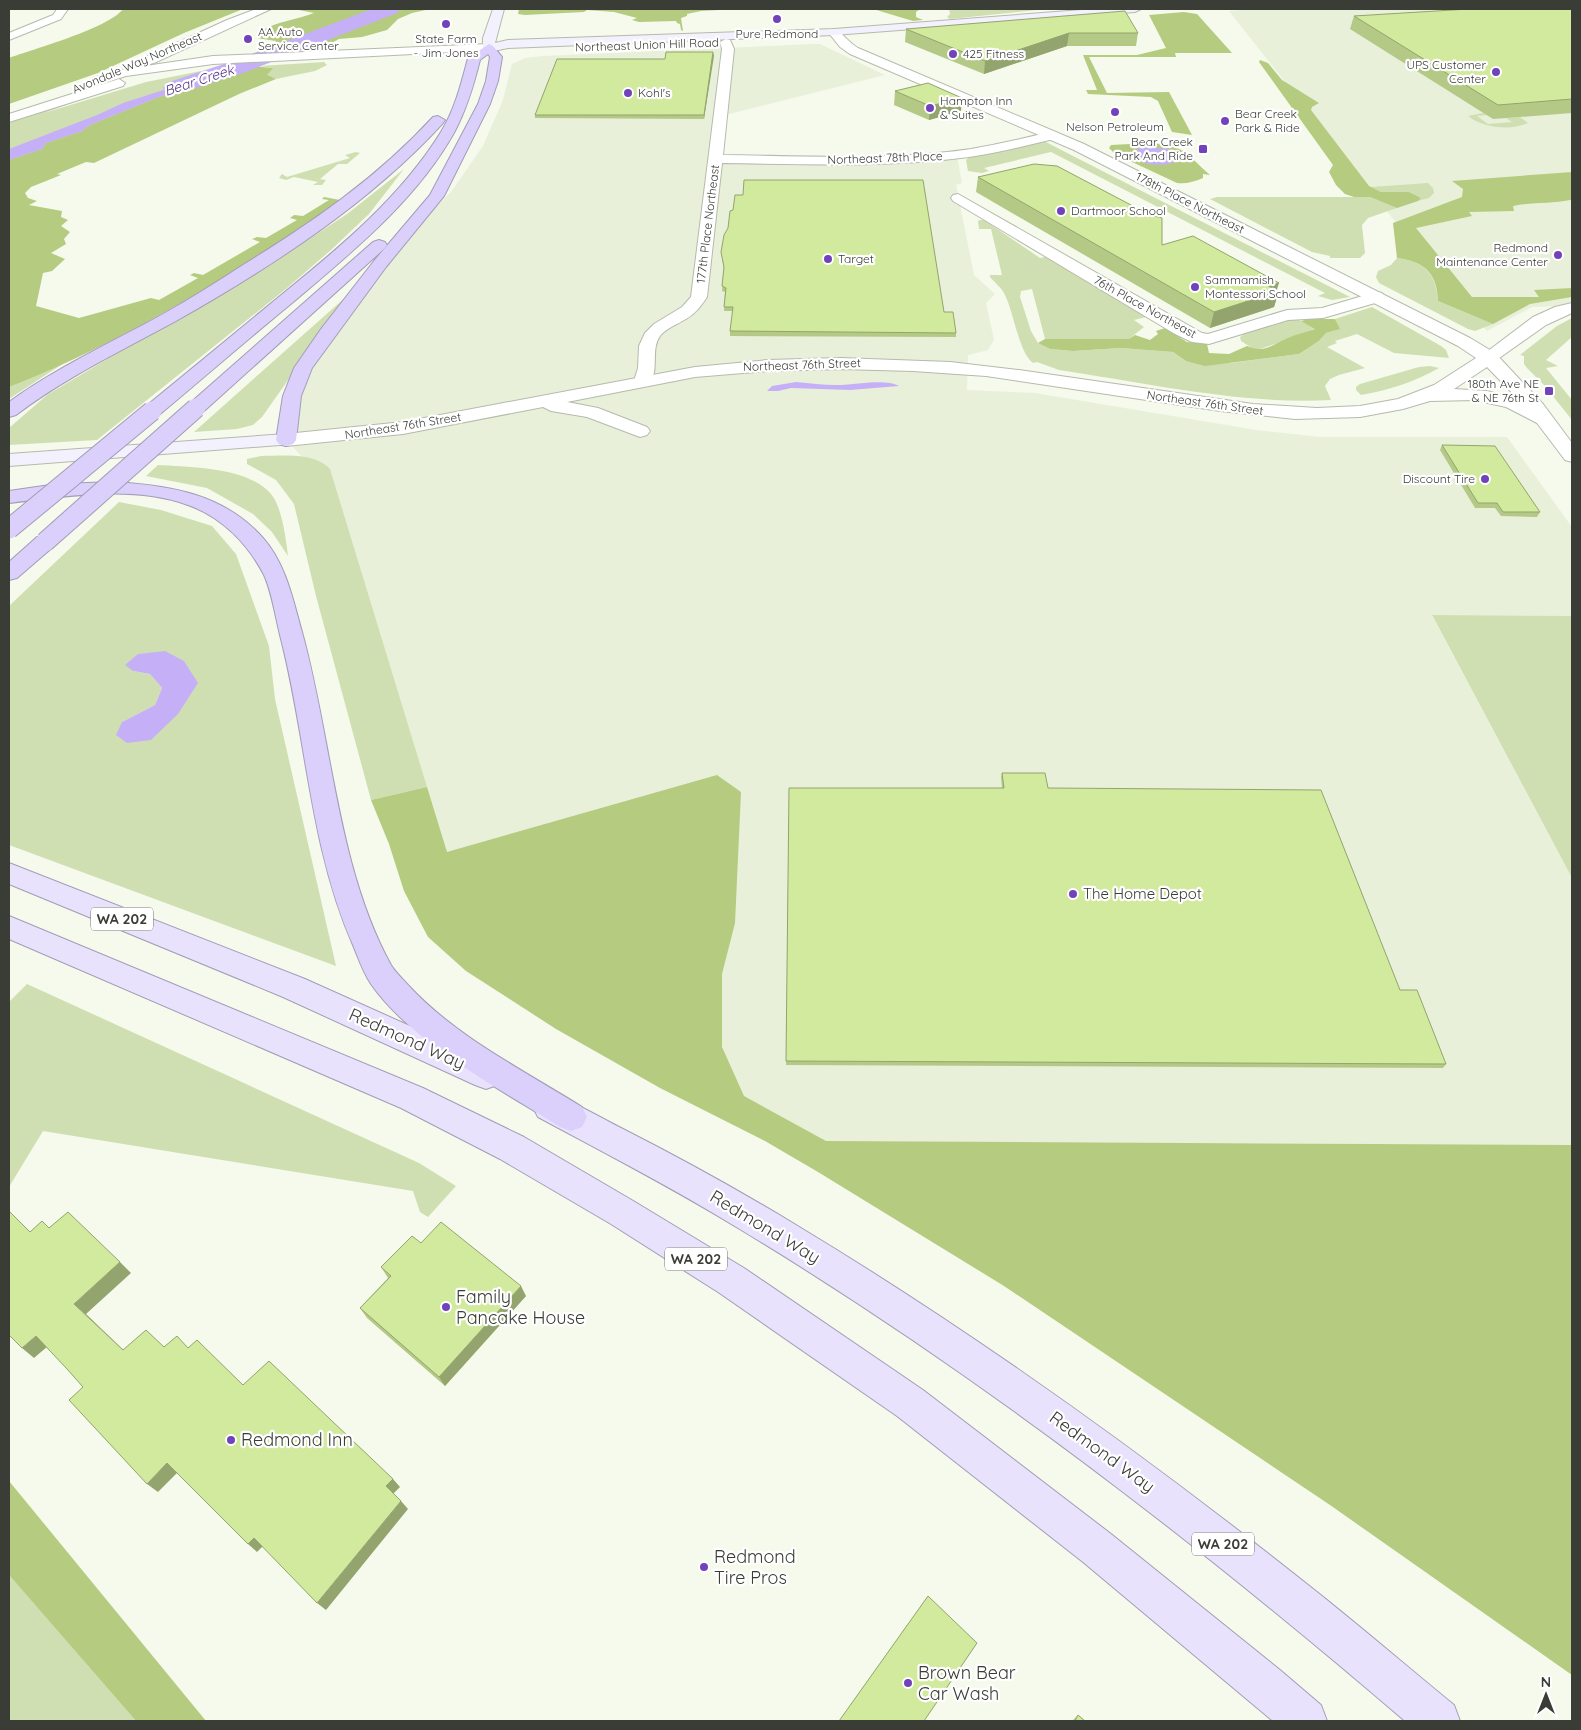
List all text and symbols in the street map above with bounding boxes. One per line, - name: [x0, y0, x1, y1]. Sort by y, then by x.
- marker: Pure Redmond: [771, 13, 783, 25]
- marker: State Farm - Jim Jones: [440, 18, 452, 30]
- place label: AA Auto Service Center: [258, 24, 339, 53]
- place label: Pure Redmond: [736, 26, 818, 41]
- street label: Avondale Way Northeast: [70, 28, 204, 97]
- place label: State Farm - Jim Jones: [413, 31, 479, 60]
- marker: AA Auto Service Center: [242, 33, 254, 45]
- street label: Northeast Union Hill Road: [575, 34, 719, 55]
- place label: 425 Fitness: [963, 46, 1025, 61]
- marker: 425 Fitness: [947, 48, 959, 60]
- place label: UPS Customer Center: [1406, 57, 1486, 86]
- water label: Bear Creek: [162, 60, 238, 100]
- marker: UPS Customer Center: [1490, 66, 1502, 78]
- place label: Kohl's: [638, 85, 671, 100]
- marker: Kohl's: [622, 87, 634, 99]
- place label: Hampton Inn & Suites: [940, 93, 1012, 122]
- marker: Hampton Inn & Suites: [924, 102, 936, 114]
- marker: Nelson Petroleum: [1109, 106, 1121, 118]
- place label: Bear Creek Park & Ride: [1235, 106, 1300, 135]
- marker: Bear Creek Park & Ride: [1219, 115, 1231, 127]
- place label: Nelson Petroleum: [1066, 119, 1164, 134]
- place label: Bear Creek Park And Ride: [1114, 134, 1193, 163]
- marker: Bear Creek Park And Ride: [1197, 143, 1209, 155]
- street label: Northeast 78th Place: [827, 148, 943, 167]
- street label: 177th Place Northeast: [693, 164, 722, 284]
- street label: 178th Place Northeast: [1133, 169, 1247, 236]
- place label: Dartmoor School: [1071, 203, 1166, 218]
- marker: Dartmoor School: [1055, 205, 1067, 217]
- place label: Redmond Maintenance Center: [1436, 240, 1548, 269]
- marker: Redmond Maintenance Center: [1552, 249, 1564, 261]
- place label: Target: [838, 251, 874, 266]
- marker: Target: [822, 253, 834, 265]
- street label: 76th Place Northeast: [1091, 272, 1199, 341]
- place label: Sammamish Montessori School: [1205, 272, 1306, 301]
- marker: Sammamish Montessori School: [1189, 281, 1201, 293]
- street label: Northeast 76th Street: [743, 355, 861, 374]
- place label: 180th Ave NE & NE 76th St: [1467, 376, 1539, 405]
- marker: 180th Ave NE & NE 76th St: [1543, 385, 1555, 397]
- street label: Northeast 76th Street: [1146, 387, 1264, 418]
- street label: Northeast 76th Street: [344, 409, 462, 442]
- place label: Discount Tire: [1403, 471, 1475, 486]
- marker: Discount Tire: [1479, 473, 1491, 485]
- place label: The Home Depot: [1083, 884, 1202, 903]
- marker: The Home Depot: [1067, 888, 1079, 900]
- road number: WA 202: [91, 908, 153, 931]
- street label: Redmond Way: [345, 1003, 469, 1074]
- street label: Redmond Way: [706, 1185, 825, 1269]
- road number: WA 202: [665, 1248, 727, 1270]
- place label: Family Pancake House: [456, 1285, 585, 1329]
- marker: Family Pancake House: [440, 1301, 452, 1313]
- street label: Redmond Way: [1045, 1406, 1160, 1498]
- place label: Redmond Inn: [241, 1428, 353, 1451]
- marker: Redmond Inn: [225, 1434, 237, 1446]
- road number: WA 202: [1192, 1532, 1254, 1556]
- place label: Redmond Tire Pros: [714, 1545, 796, 1589]
- marker: Redmond Tire Pros: [698, 1561, 710, 1573]
- place label: Brown Bear Car Wash: [918, 1661, 1016, 1705]
- north arrow: [1521, 1670, 1571, 1720]
- text: N: [1541, 1673, 1551, 1691]
- marker: Brown Bear Car Wash: [902, 1677, 914, 1689]

